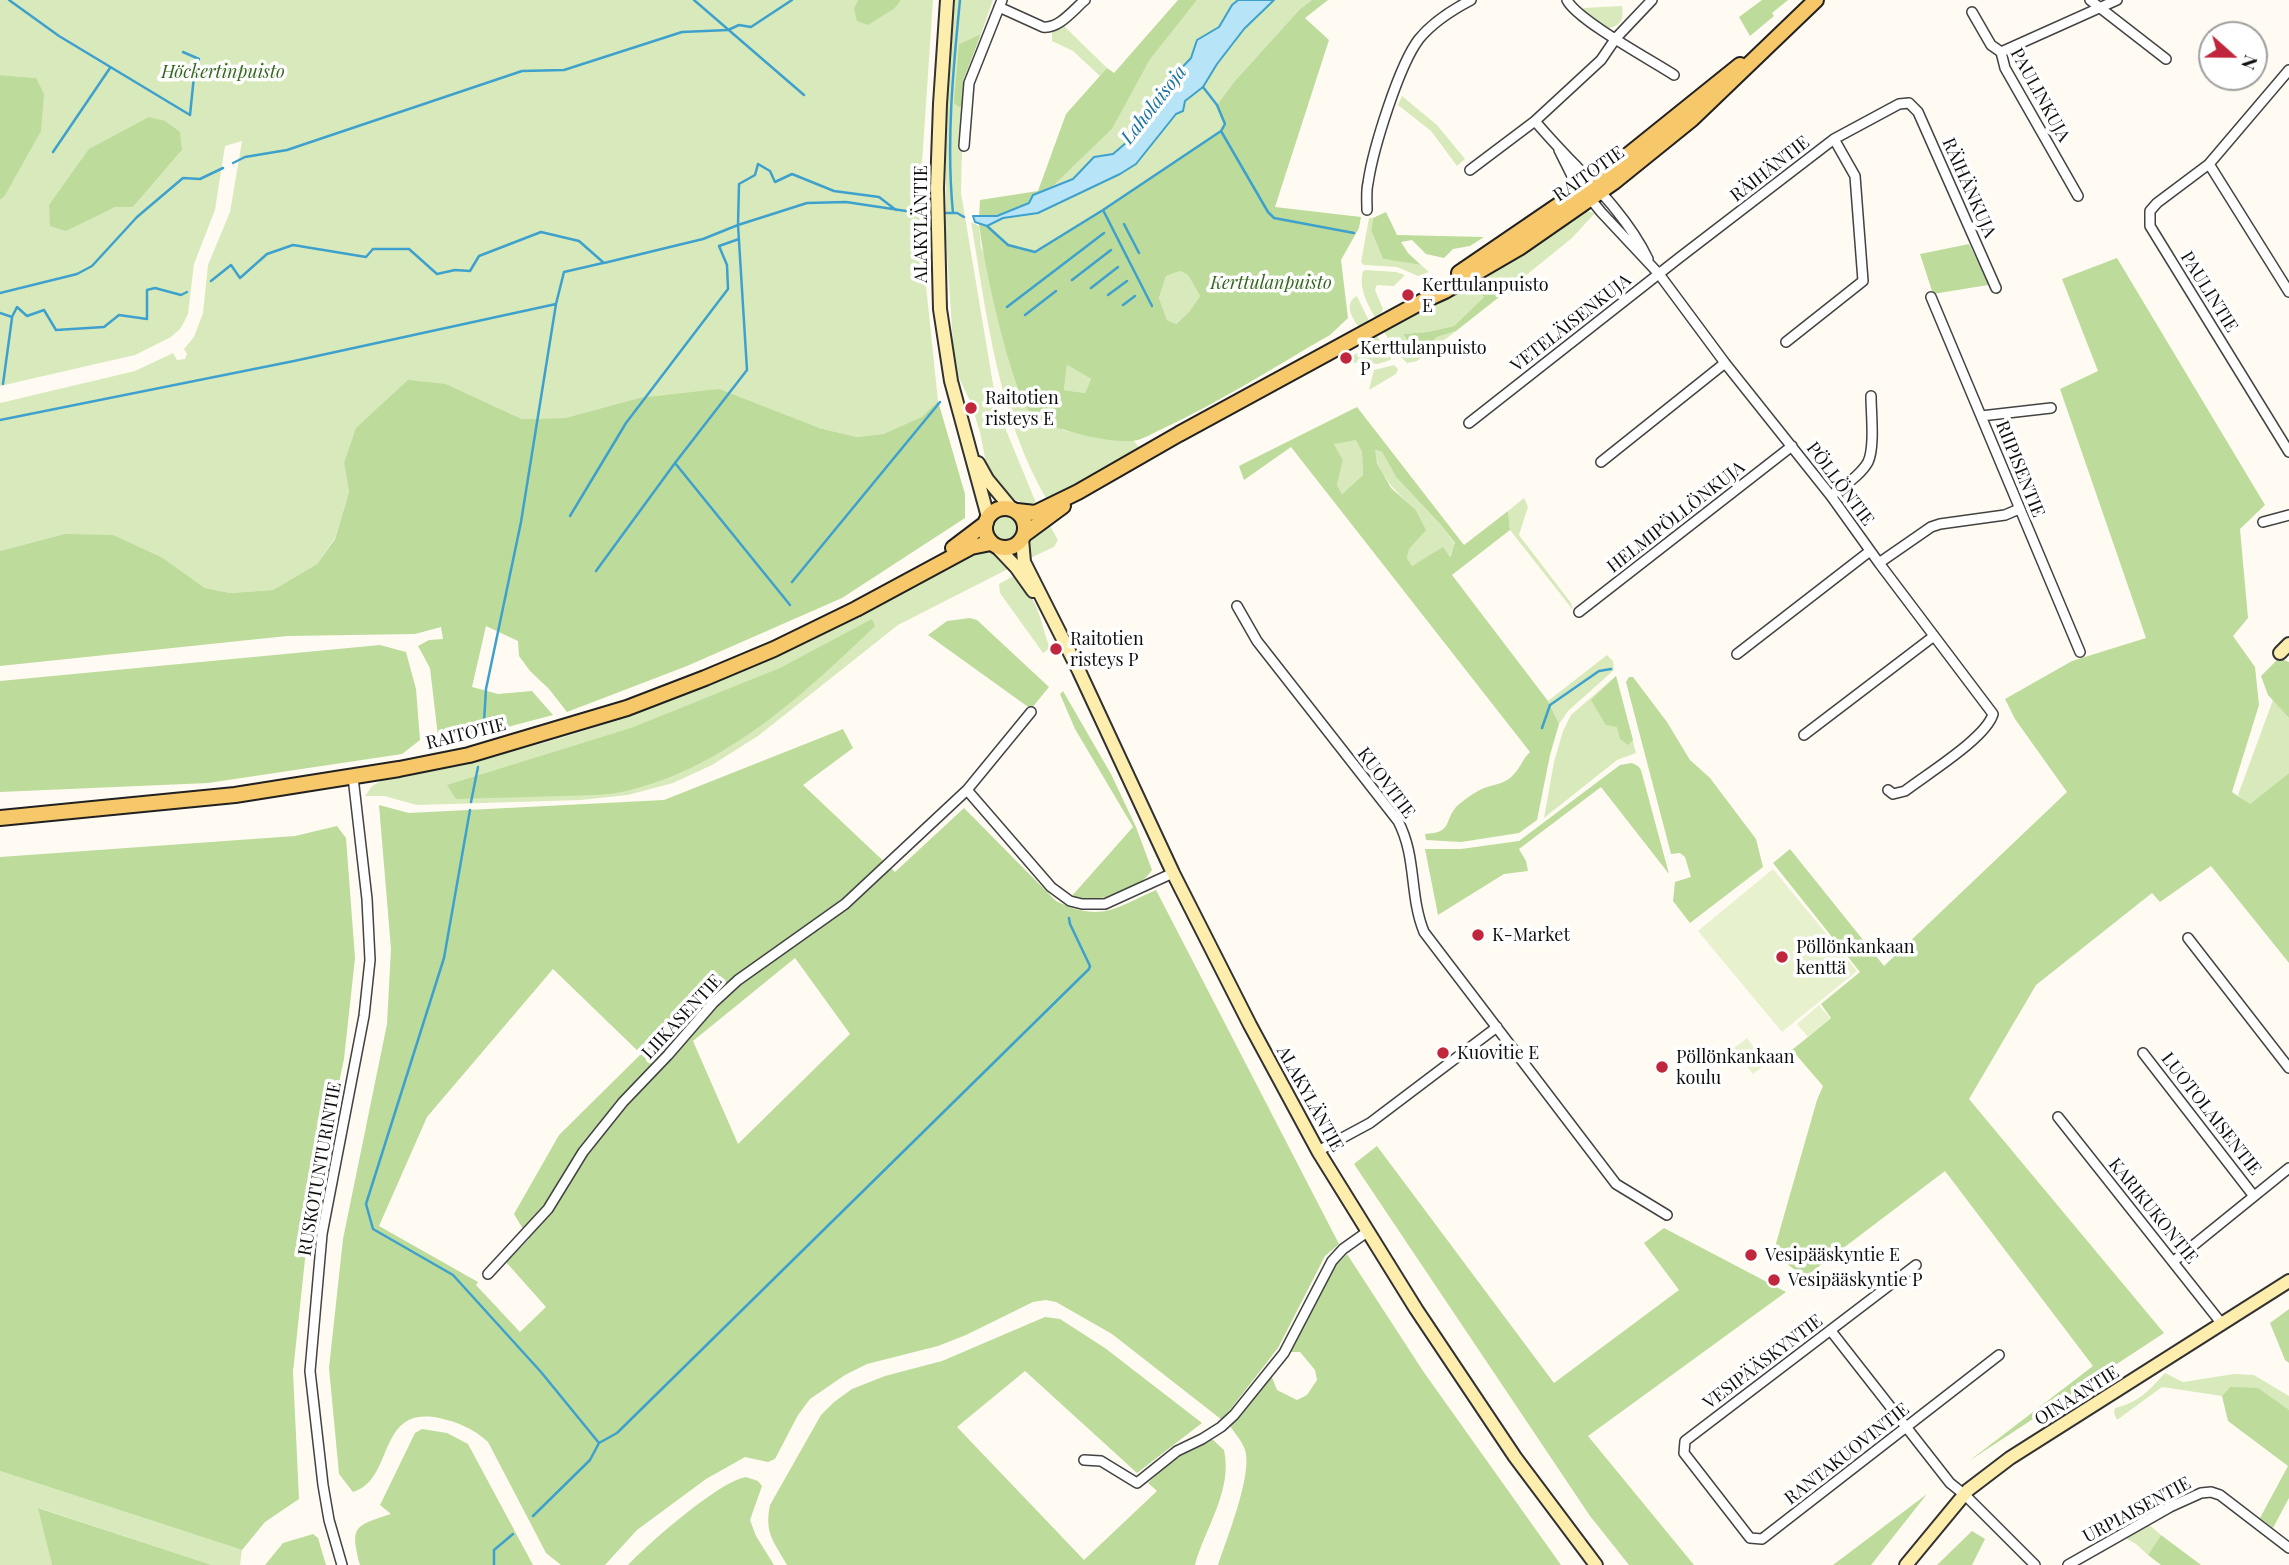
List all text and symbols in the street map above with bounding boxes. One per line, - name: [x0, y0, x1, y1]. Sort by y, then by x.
- north arrow: [2198, 21, 2268, 91]
- street label: PAULINKUJA: [2005, 44, 2075, 146]
- text: N: [2236, 52, 2265, 74]
- park label: Höckertinpuisto: [161, 61, 285, 83]
- water label: Laholaisoja: [1116, 61, 1192, 149]
- street label: RÄIHÄNTIE: [1726, 131, 1814, 207]
- street label: RÄIHÄNKUJA: [1937, 135, 2001, 241]
- street label: RAITOTIE: [1549, 142, 1629, 206]
- street label: ALAKYLÄNTIE: [910, 165, 932, 283]
- street label: PAULINTIE: [2176, 248, 2242, 336]
- street label: VETELÄISENKUJA: [1507, 269, 1635, 377]
- park label: Kerttulanpuisto: [1210, 272, 1332, 294]
- place label: Kerttulanpuisto E: [1422, 274, 1549, 316]
- marker: Kerttulanpuisto E: [1400, 287, 1416, 303]
- place label: Kerttulanpuisto P: [1360, 337, 1487, 380]
- marker: Kerttulanpuisto P: [1338, 350, 1354, 366]
- place label: Raitotien risteys E: [985, 387, 1059, 430]
- marker: Raitotien risteys E: [963, 400, 979, 416]
- street label: RIIPISENTIE: [1991, 418, 2049, 520]
- street label: PÖLLÖNTIE: [1802, 438, 1878, 530]
- street label: HELMIPÖLLÖNKUJA: [1603, 457, 1749, 577]
- place label: Raitotien risteys P: [1070, 628, 1144, 670]
- marker: Raitotien risteys P: [1048, 641, 1064, 657]
- street label: RAITOTIE: [424, 714, 508, 754]
- street label: KUOVITIE: [1352, 743, 1420, 823]
- place label: K-Market: [1492, 924, 1570, 946]
- marker: K-Market: [1470, 927, 1486, 943]
- place label: Pöllönkankaan kenttä: [1796, 936, 1915, 978]
- marker: Pöllönkankaan kenttä: [1774, 949, 1790, 965]
- street label: LIIKASENTIE: [637, 970, 727, 1064]
- street label: ALAKYLÄNTIE: [1272, 1042, 1348, 1156]
- place label: Kuovitie E: [1457, 1042, 1539, 1064]
- marker: Kuovitie E: [1435, 1045, 1451, 1061]
- place label: Pöllönkankaan koulu: [1676, 1046, 1795, 1088]
- street label: LUOTOLAISENTIE: [2156, 1048, 2266, 1180]
- marker: Pöllönkankaan koulu: [1654, 1059, 1670, 1075]
- street label: RUSKOTUNTURINTIE: [294, 1080, 346, 1258]
- street label: KARIKUKONTIE: [2104, 1154, 2202, 1268]
- place label: Vesipääskyntie E: [1765, 1244, 1900, 1266]
- marker: Vesipääskyntie E: [1743, 1247, 1759, 1263]
- place label: Vesipääskyntie P: [1788, 1269, 1923, 1291]
- marker: Vesipääskyntie P: [1766, 1272, 1782, 1288]
- street label: VESIPÄÄSKYNTIE: [1699, 1310, 1827, 1414]
- street label: OINAANTIE: [2031, 1362, 2123, 1430]
- street label: RANTAKUOVINTIE: [1780, 1399, 1914, 1509]
- street label: URPIAISENTIE: [2079, 1472, 2195, 1548]

